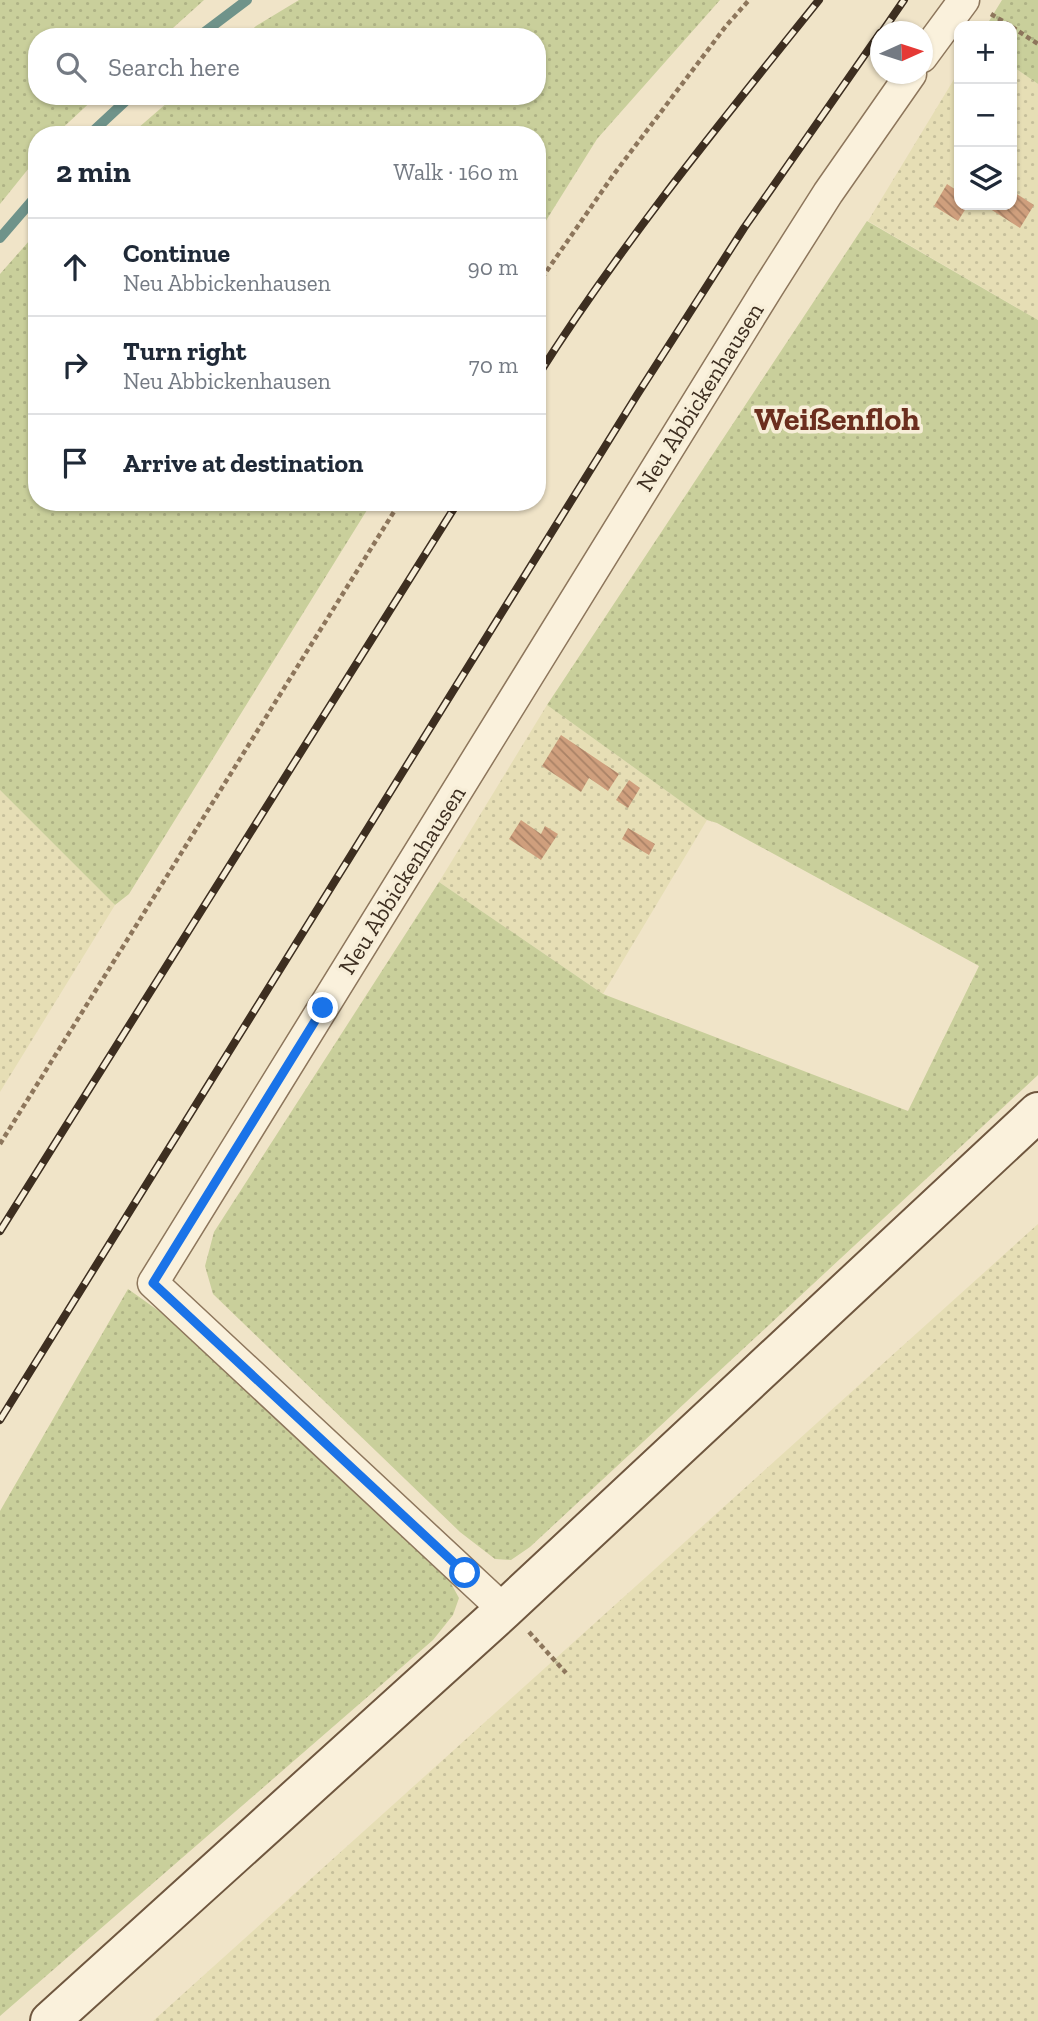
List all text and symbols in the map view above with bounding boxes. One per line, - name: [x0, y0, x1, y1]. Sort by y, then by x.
- north arrow: [870, 21, 933, 84]
- map controls: [954, 21, 1017, 210]
- button: +: [954, 21, 1017, 84]
- search box: [28, 28, 546, 105]
- icon: search: [52, 48, 90, 86]
- text: Search here: [108, 51, 240, 83]
- button: −: [954, 84, 1017, 147]
- button: layers: [954, 147, 1017, 210]
- text: 2 min: [56, 154, 131, 190]
- text: Walk · 160 m: [393, 158, 518, 186]
- text: Continue: [123, 237, 230, 269]
- icon: ahead: [56, 248, 94, 286]
- text: 90 m: [467, 253, 518, 281]
- text: Neu Abbickenhausen: [123, 269, 331, 297]
- street label: Neu Abbickenhausen: [630, 297, 769, 496]
- text: Turn right: [123, 335, 246, 367]
- icon: right: [56, 346, 94, 384]
- text: 70 m: [469, 351, 518, 379]
- text: Neu Abbickenhausen: [123, 367, 331, 395]
- district label: Weißenfloh: [754, 400, 920, 438]
- icon: arrive: [56, 444, 94, 482]
- text: Arrive at destination: [123, 447, 363, 479]
- street label: Neu Abbickenhausen: [332, 780, 471, 979]
- route end: [307, 992, 338, 1023]
- route start: [449, 1557, 480, 1588]

